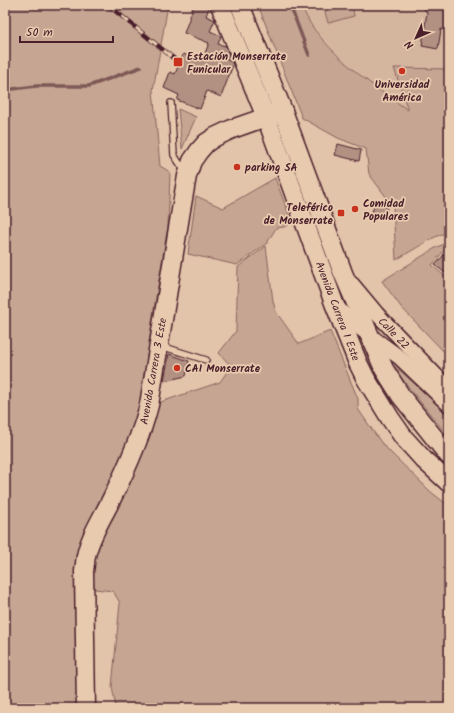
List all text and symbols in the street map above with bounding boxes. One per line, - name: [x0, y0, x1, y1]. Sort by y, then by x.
- scale bar: [20, 18, 113, 44]
- north arrow: [396, 18, 436, 58]
- text: 50 m: [26, 23, 53, 42]
- text: N: [401, 36, 418, 53]
- place label: Estación Monserrate Funicular: [187, 48, 287, 79]
- marker: Estación Monserrate Funicular: [172, 56, 184, 68]
- marker: Universidad América: [397, 66, 407, 76]
- place label: Universidad América: [375, 76, 431, 107]
- place label: parking SA: [244, 159, 297, 177]
- marker: parking SA: [232, 162, 242, 172]
- place label: Comidad Populares: [363, 195, 409, 226]
- place label: Teleférico de Monserrate: [264, 199, 334, 230]
- marker: Comidad Populares: [350, 204, 360, 214]
- marker: Teleférico de Monserrate: [336, 208, 346, 218]
- street label: Avenida Carrera 1 Este: [310, 259, 364, 364]
- street label: Calle 22: [373, 313, 413, 354]
- street label: Avenida Carrera 3 Este: [136, 316, 172, 426]
- place label: CAI Monserrate: [185, 360, 261, 378]
- marker: CAI Monserrate: [172, 363, 182, 373]

